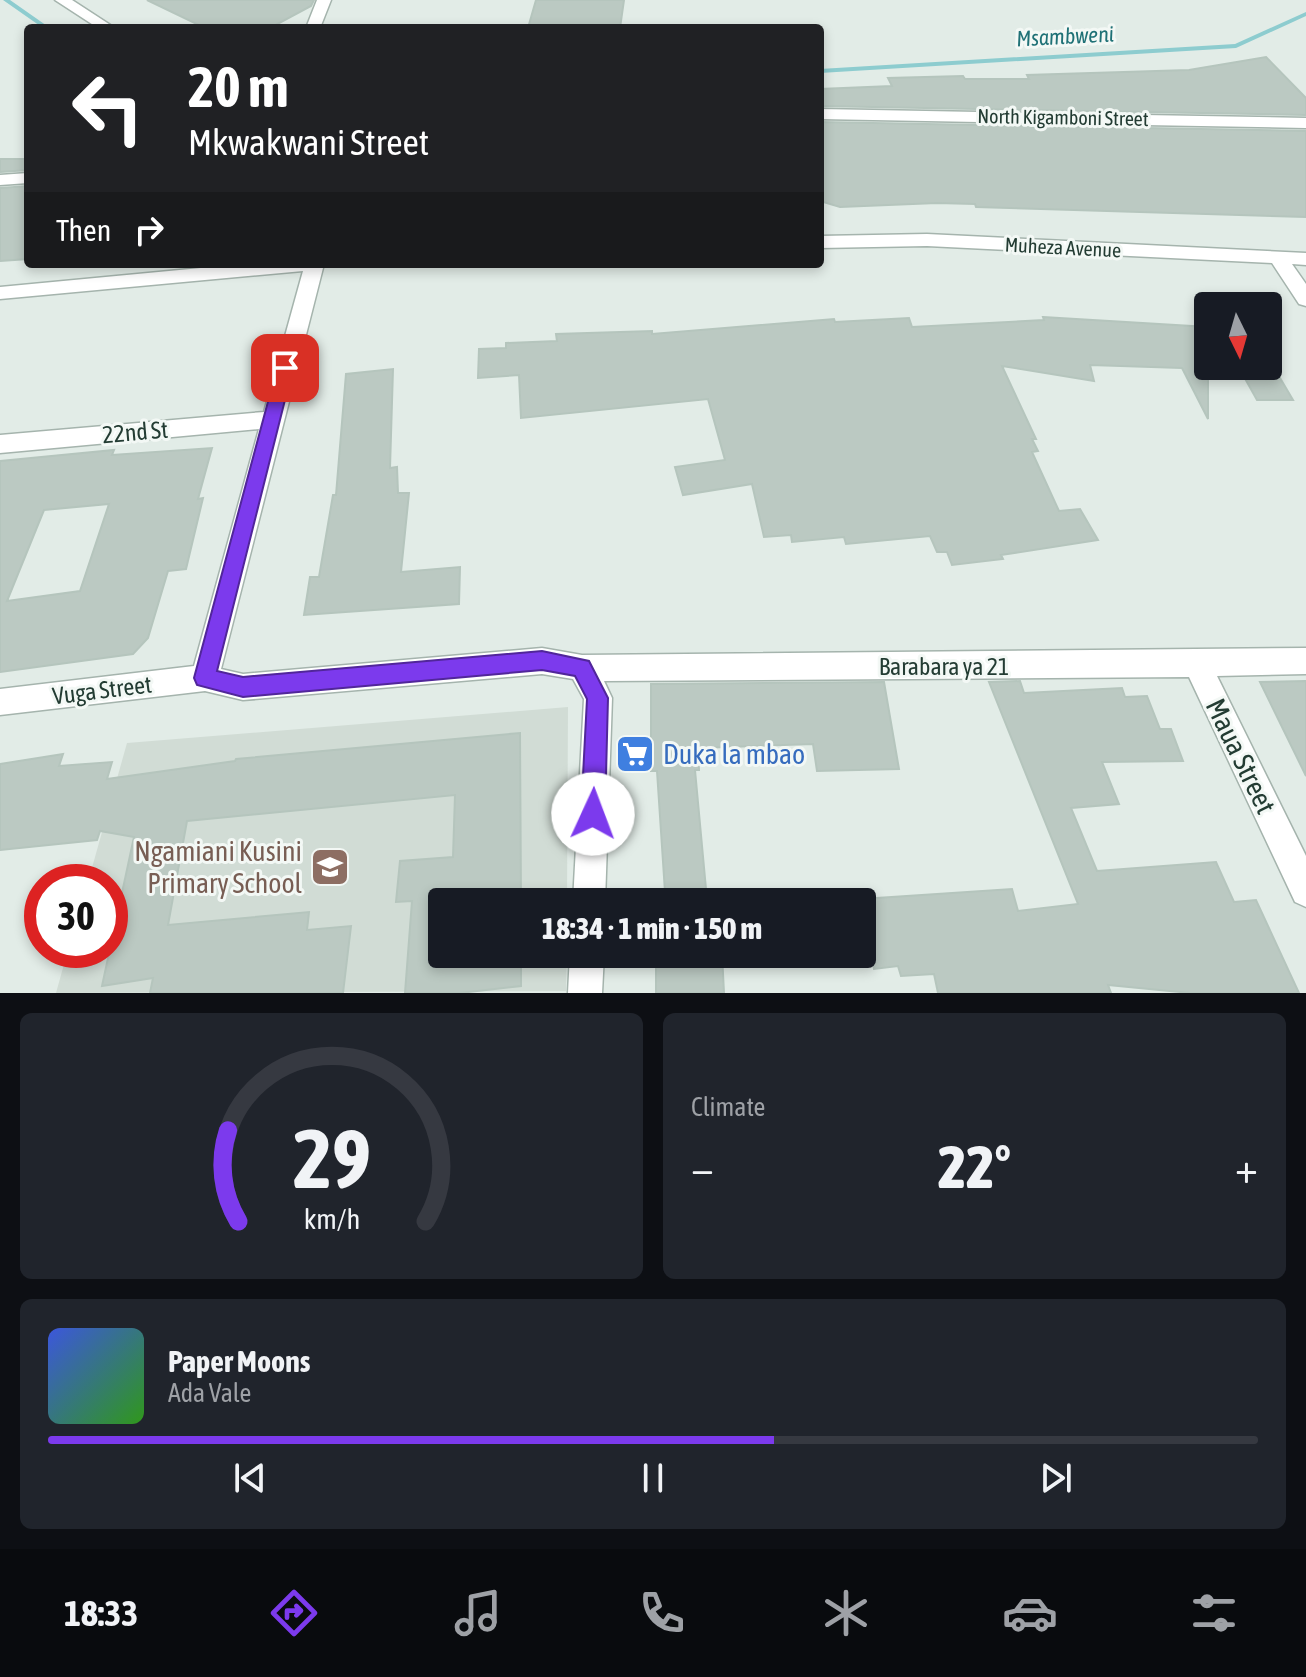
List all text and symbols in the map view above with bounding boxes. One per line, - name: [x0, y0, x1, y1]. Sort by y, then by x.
- water label: Msambweni: [1016, 20, 1114, 52]
- text: 20 m: [188, 55, 289, 119]
- icon: left: [56, 56, 160, 160]
- street label: North Kigamboni Street: [977, 104, 1149, 130]
- text: Mkwakwani Street: [188, 121, 429, 163]
- icon: right: [127, 208, 171, 252]
- text: Then: [56, 213, 111, 247]
- street label: Muheza Avenue: [1004, 232, 1122, 262]
- north arrow: [1194, 292, 1282, 380]
- map controls: [1194, 292, 1282, 380]
- pin: [251, 334, 319, 402]
- icon: arrive: [263, 346, 307, 390]
- street label: 22nd St: [101, 416, 169, 448]
- street label: Barabara ya 21: [879, 653, 1009, 680]
- street label: Vuga Street: [51, 671, 153, 709]
- street label: Maua Street: [1200, 693, 1282, 819]
- supermarket icon: Duka la mbao: [614, 733, 656, 775]
- place label: Duka la mbao: [663, 738, 805, 770]
- position arrow: [551, 772, 635, 856]
- place label: Ngamiani Kusini Primary School: [134, 835, 303, 899]
- school or university icon: Ngamiani Kusini Primary School: [309, 846, 351, 888]
- speed limit sign: 30: [24, 864, 128, 968]
- text: 18:34 · 1 min · 150 m: [542, 911, 762, 945]
- text: Climate: [691, 1092, 765, 1122]
- text: 29: [292, 1110, 371, 1206]
- text: 22°: [938, 1132, 1011, 1201]
- text: −: [691, 1142, 714, 1192]
- text: +: [1235, 1142, 1258, 1192]
- text: km/h: [303, 1202, 360, 1235]
- text: Paper Moons: [168, 1344, 310, 1378]
- text: Ada Vale: [168, 1378, 251, 1408]
- icon: previous: [228, 1456, 272, 1500]
- icon: pause: [631, 1456, 675, 1500]
- icon: next: [1034, 1456, 1078, 1500]
- icon: directions: [266, 1585, 322, 1641]
- icon: music: [450, 1585, 506, 1641]
- icon: phone: [634, 1585, 690, 1641]
- icon: climate: [818, 1585, 874, 1641]
- icon: car: [1002, 1585, 1058, 1641]
- icon: filters: [1186, 1585, 1242, 1641]
- text: 18:33: [64, 1592, 138, 1634]

